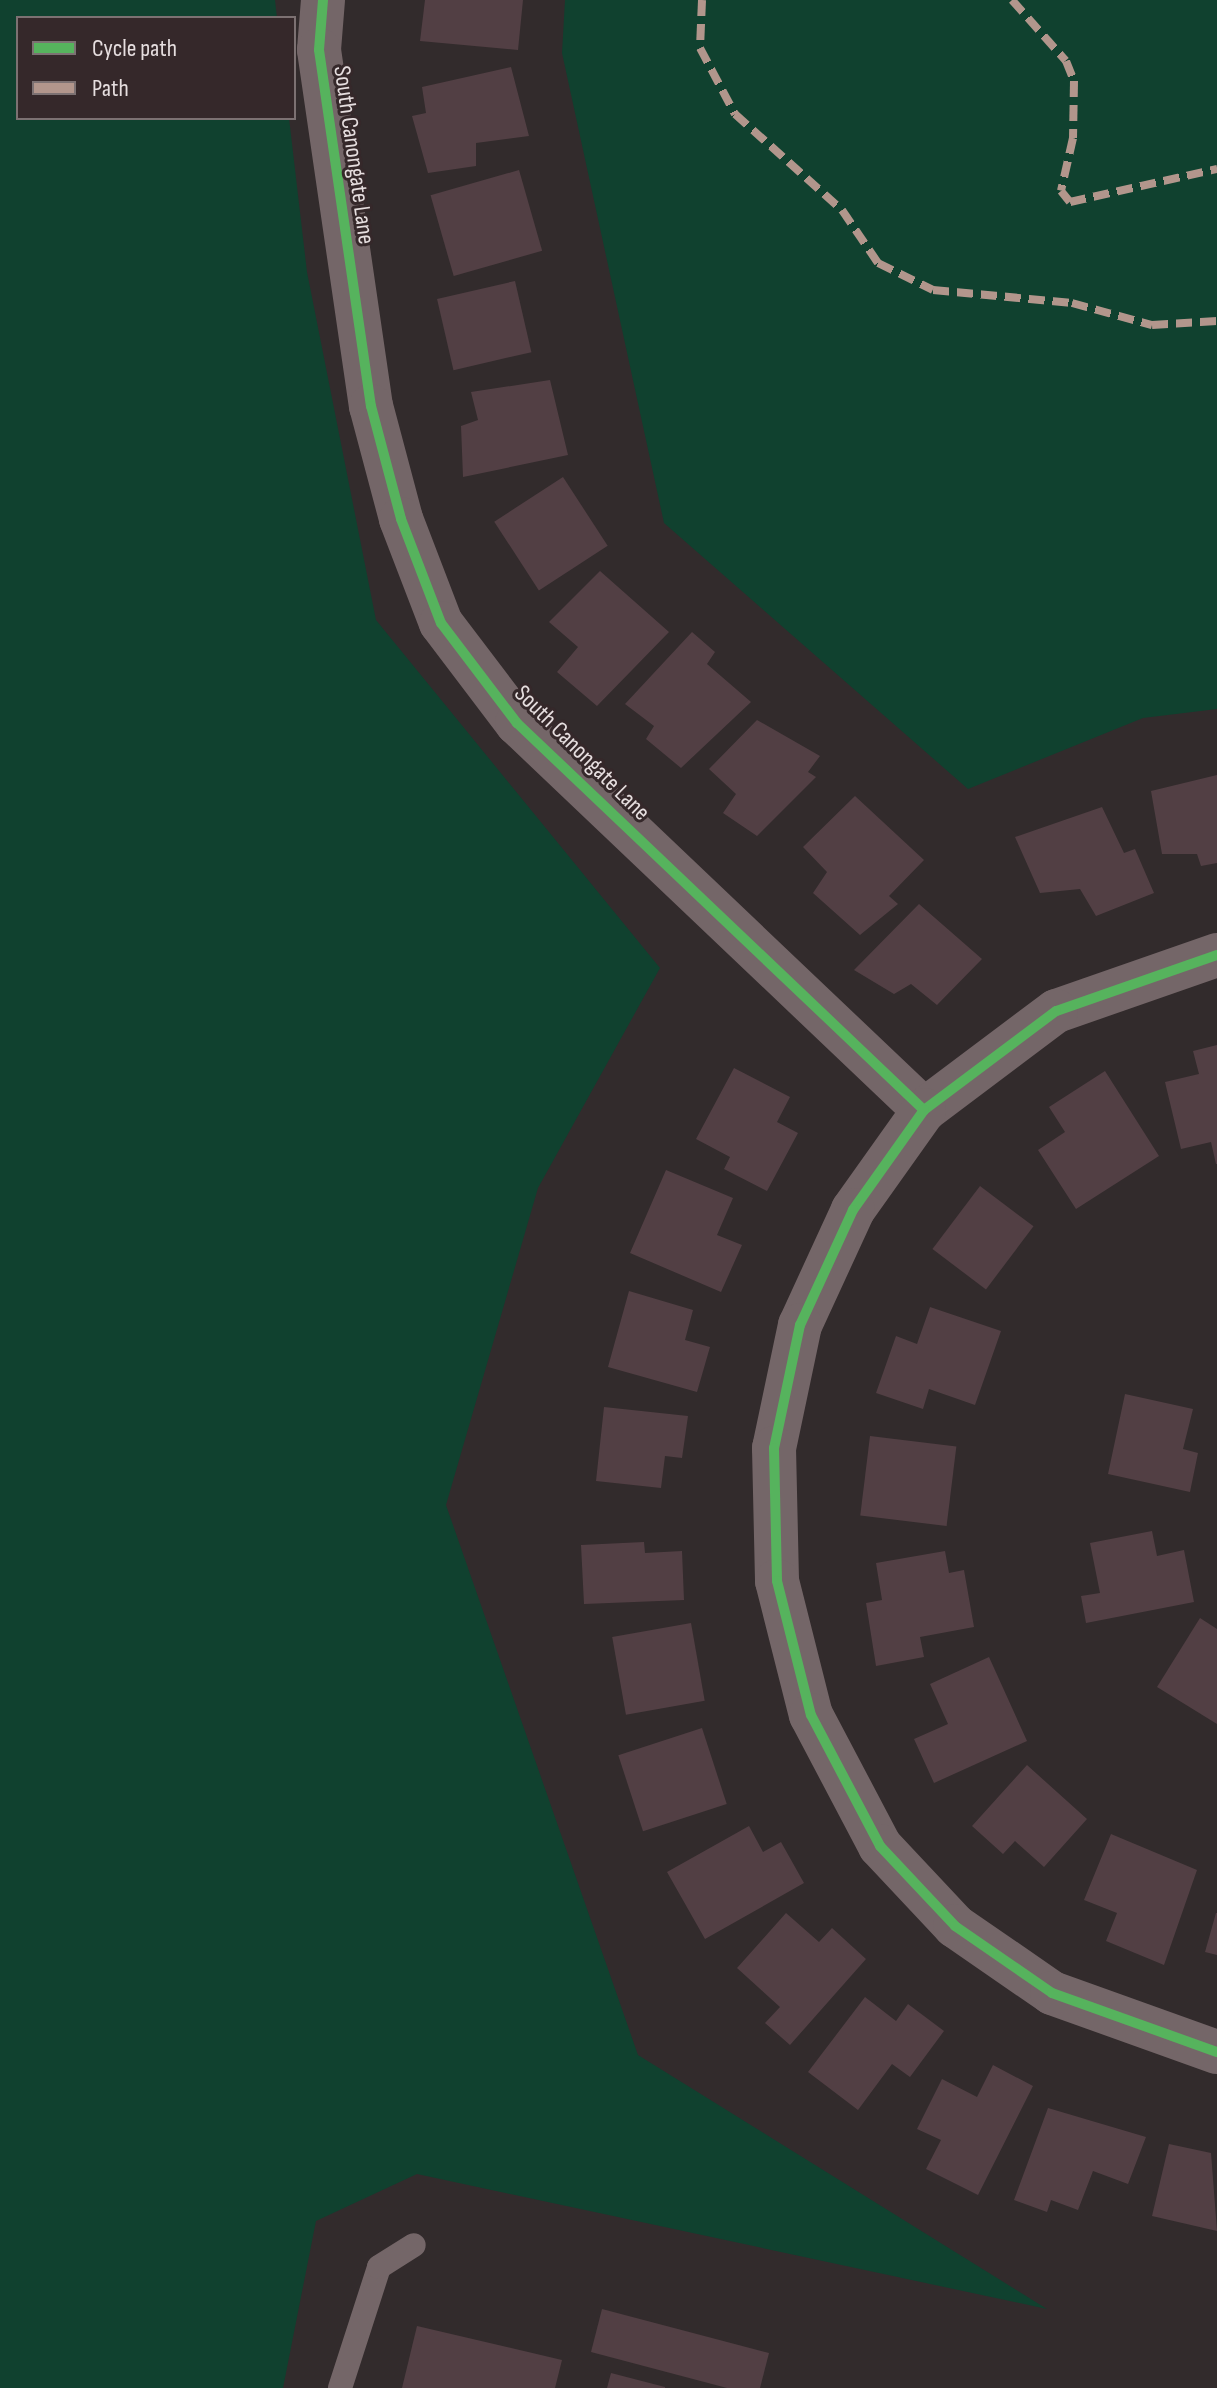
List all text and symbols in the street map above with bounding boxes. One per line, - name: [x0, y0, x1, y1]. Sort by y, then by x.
- legend: [16, 16, 296, 120]
- text: Cycle path: [92, 34, 177, 63]
- street label: South Canongate Lane: [327, 64, 381, 246]
- text: Path: [92, 74, 129, 103]
- street label: South Canongate Lane: [508, 679, 656, 827]

